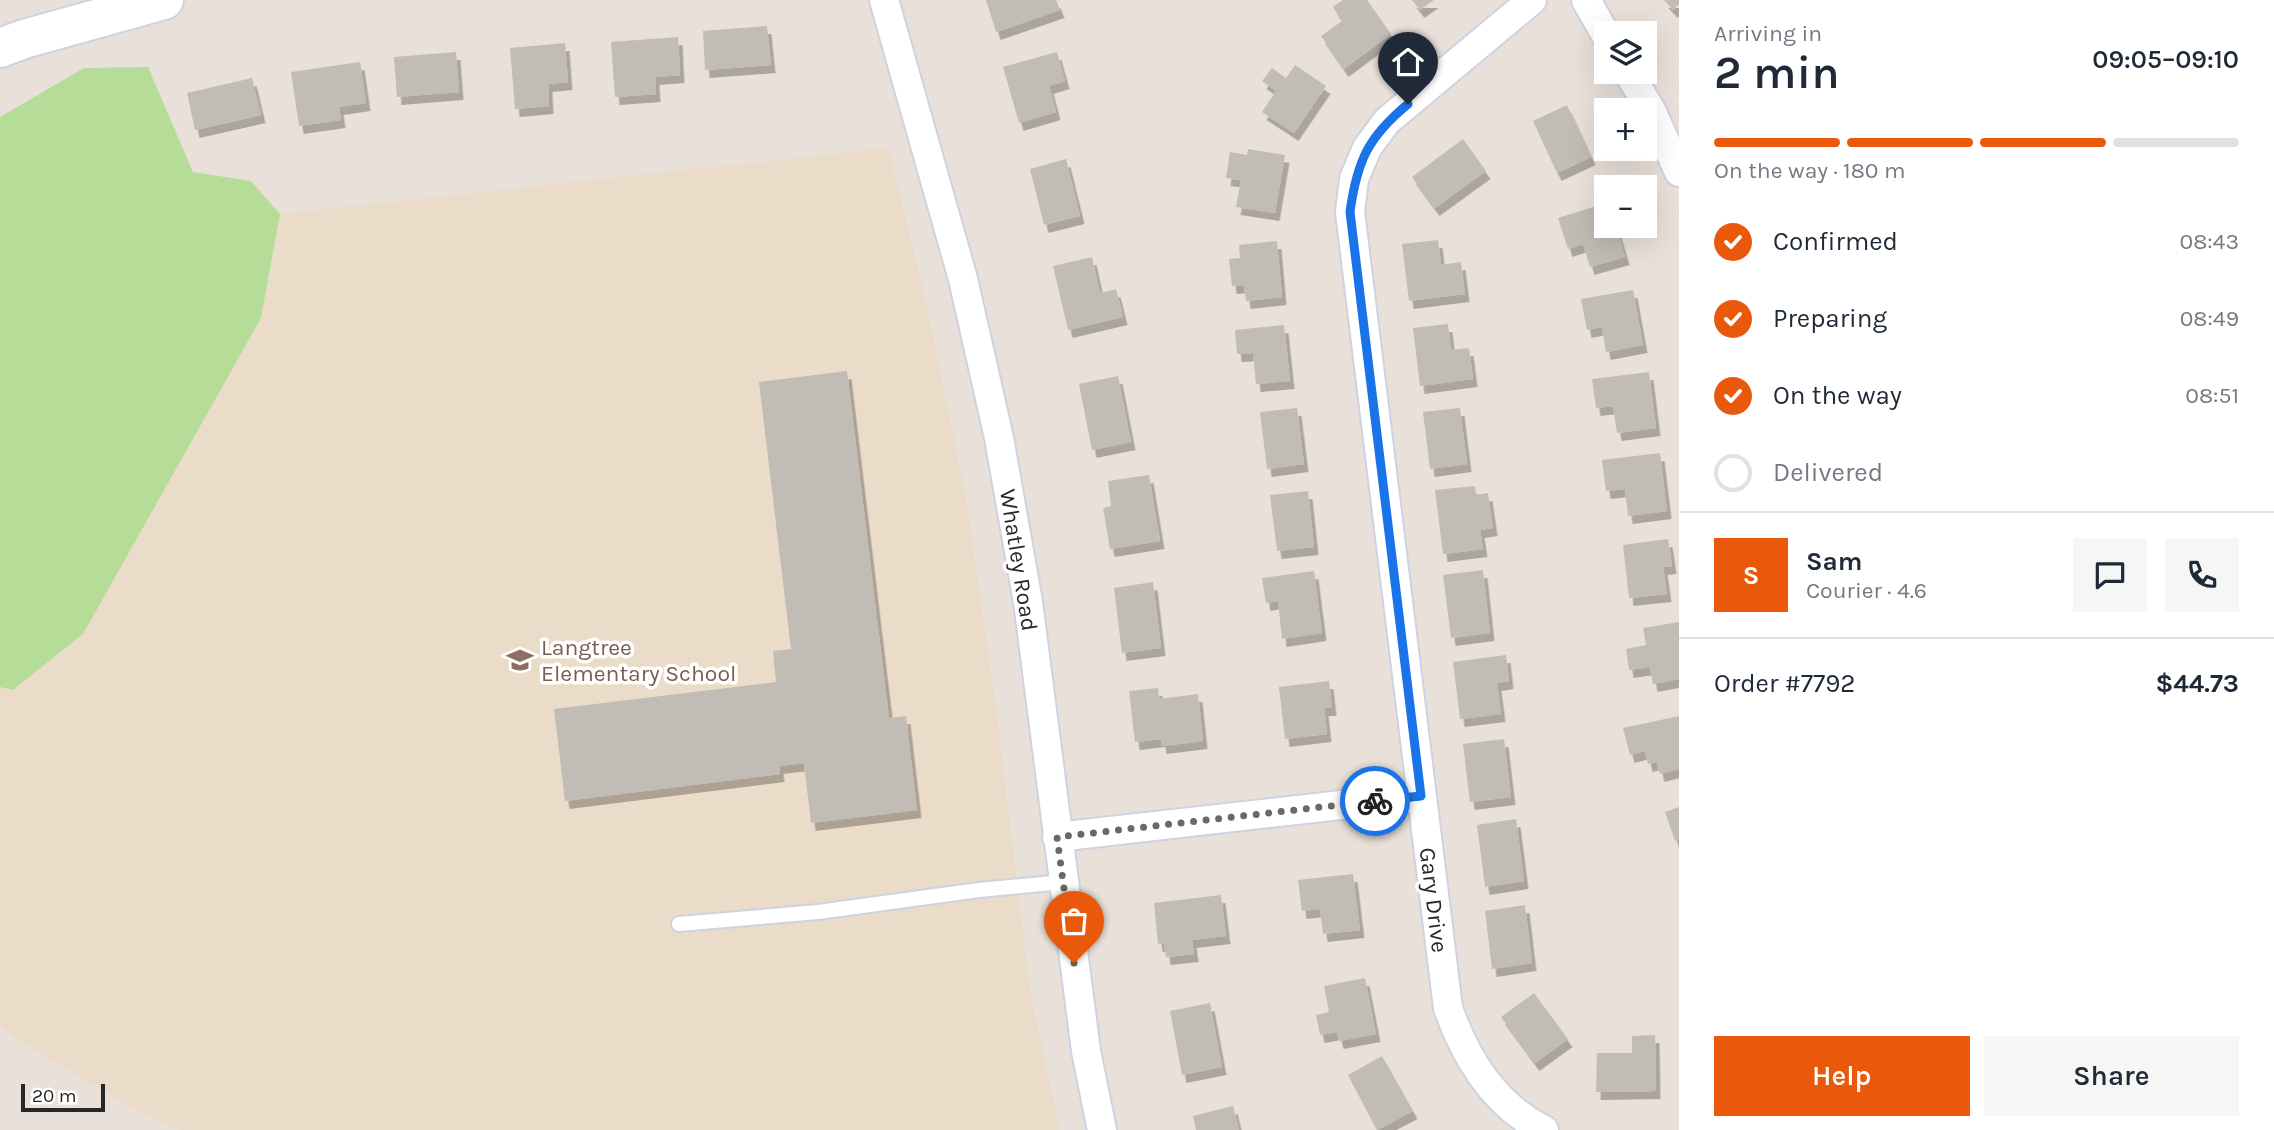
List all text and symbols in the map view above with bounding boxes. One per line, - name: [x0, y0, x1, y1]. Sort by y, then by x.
- text: Arriving in: [1714, 20, 1822, 47]
- map controls: [1594, 21, 1657, 238]
- button: layers: [1594, 21, 1657, 84]
- pin: [1378, 32, 1438, 104]
- icon: home: [1389, 43, 1427, 81]
- text: 09:05–09:10: [2092, 44, 2239, 75]
- text: 2 min: [1714, 46, 1840, 100]
- button: +: [1594, 98, 1657, 161]
- text: On the way · 180 m: [1714, 157, 1905, 184]
- button: −: [1594, 175, 1657, 238]
- icon: check: [1714, 223, 1752, 261]
- text: Confirmed: [1773, 226, 1898, 257]
- text: 08:43: [2179, 228, 2239, 255]
- icon: check: [1714, 300, 1752, 338]
- text: Preparing: [1773, 303, 1887, 334]
- text: 08:49: [2180, 305, 2239, 332]
- icon: check: [1714, 377, 1752, 415]
- text: On the way: [1773, 380, 1902, 411]
- text: 08:51: [2185, 382, 2239, 409]
- text: Delivered: [1773, 457, 1883, 488]
- street label: Whatley Road: [994, 487, 1043, 633]
- button: chat: [2073, 538, 2147, 612]
- button: phone: [2165, 538, 2239, 612]
- text: Sam: [1806, 546, 1862, 577]
- text: S: [1743, 560, 1759, 591]
- text: Courier · 4.6: [1806, 577, 1927, 604]
- place label: Langtree Elementary School: [541, 634, 736, 687]
- school or university icon: Langtree Elementary School: [505, 645, 535, 675]
- text: Order #7792: [1714, 668, 1855, 699]
- text: $44.73: [2155, 668, 2239, 699]
- courier: [1340, 766, 1410, 836]
- icon: bike: [1356, 782, 1394, 820]
- street label: Gary Drive: [1414, 846, 1453, 954]
- pin: [1044, 891, 1104, 963]
- icon: bag: [1055, 902, 1093, 940]
- button: Help: [1714, 1036, 1970, 1116]
- button: Share: [1984, 1036, 2239, 1116]
- scale bar: [21, 1081, 105, 1113]
- text: 20 m: [32, 1085, 77, 1107]

